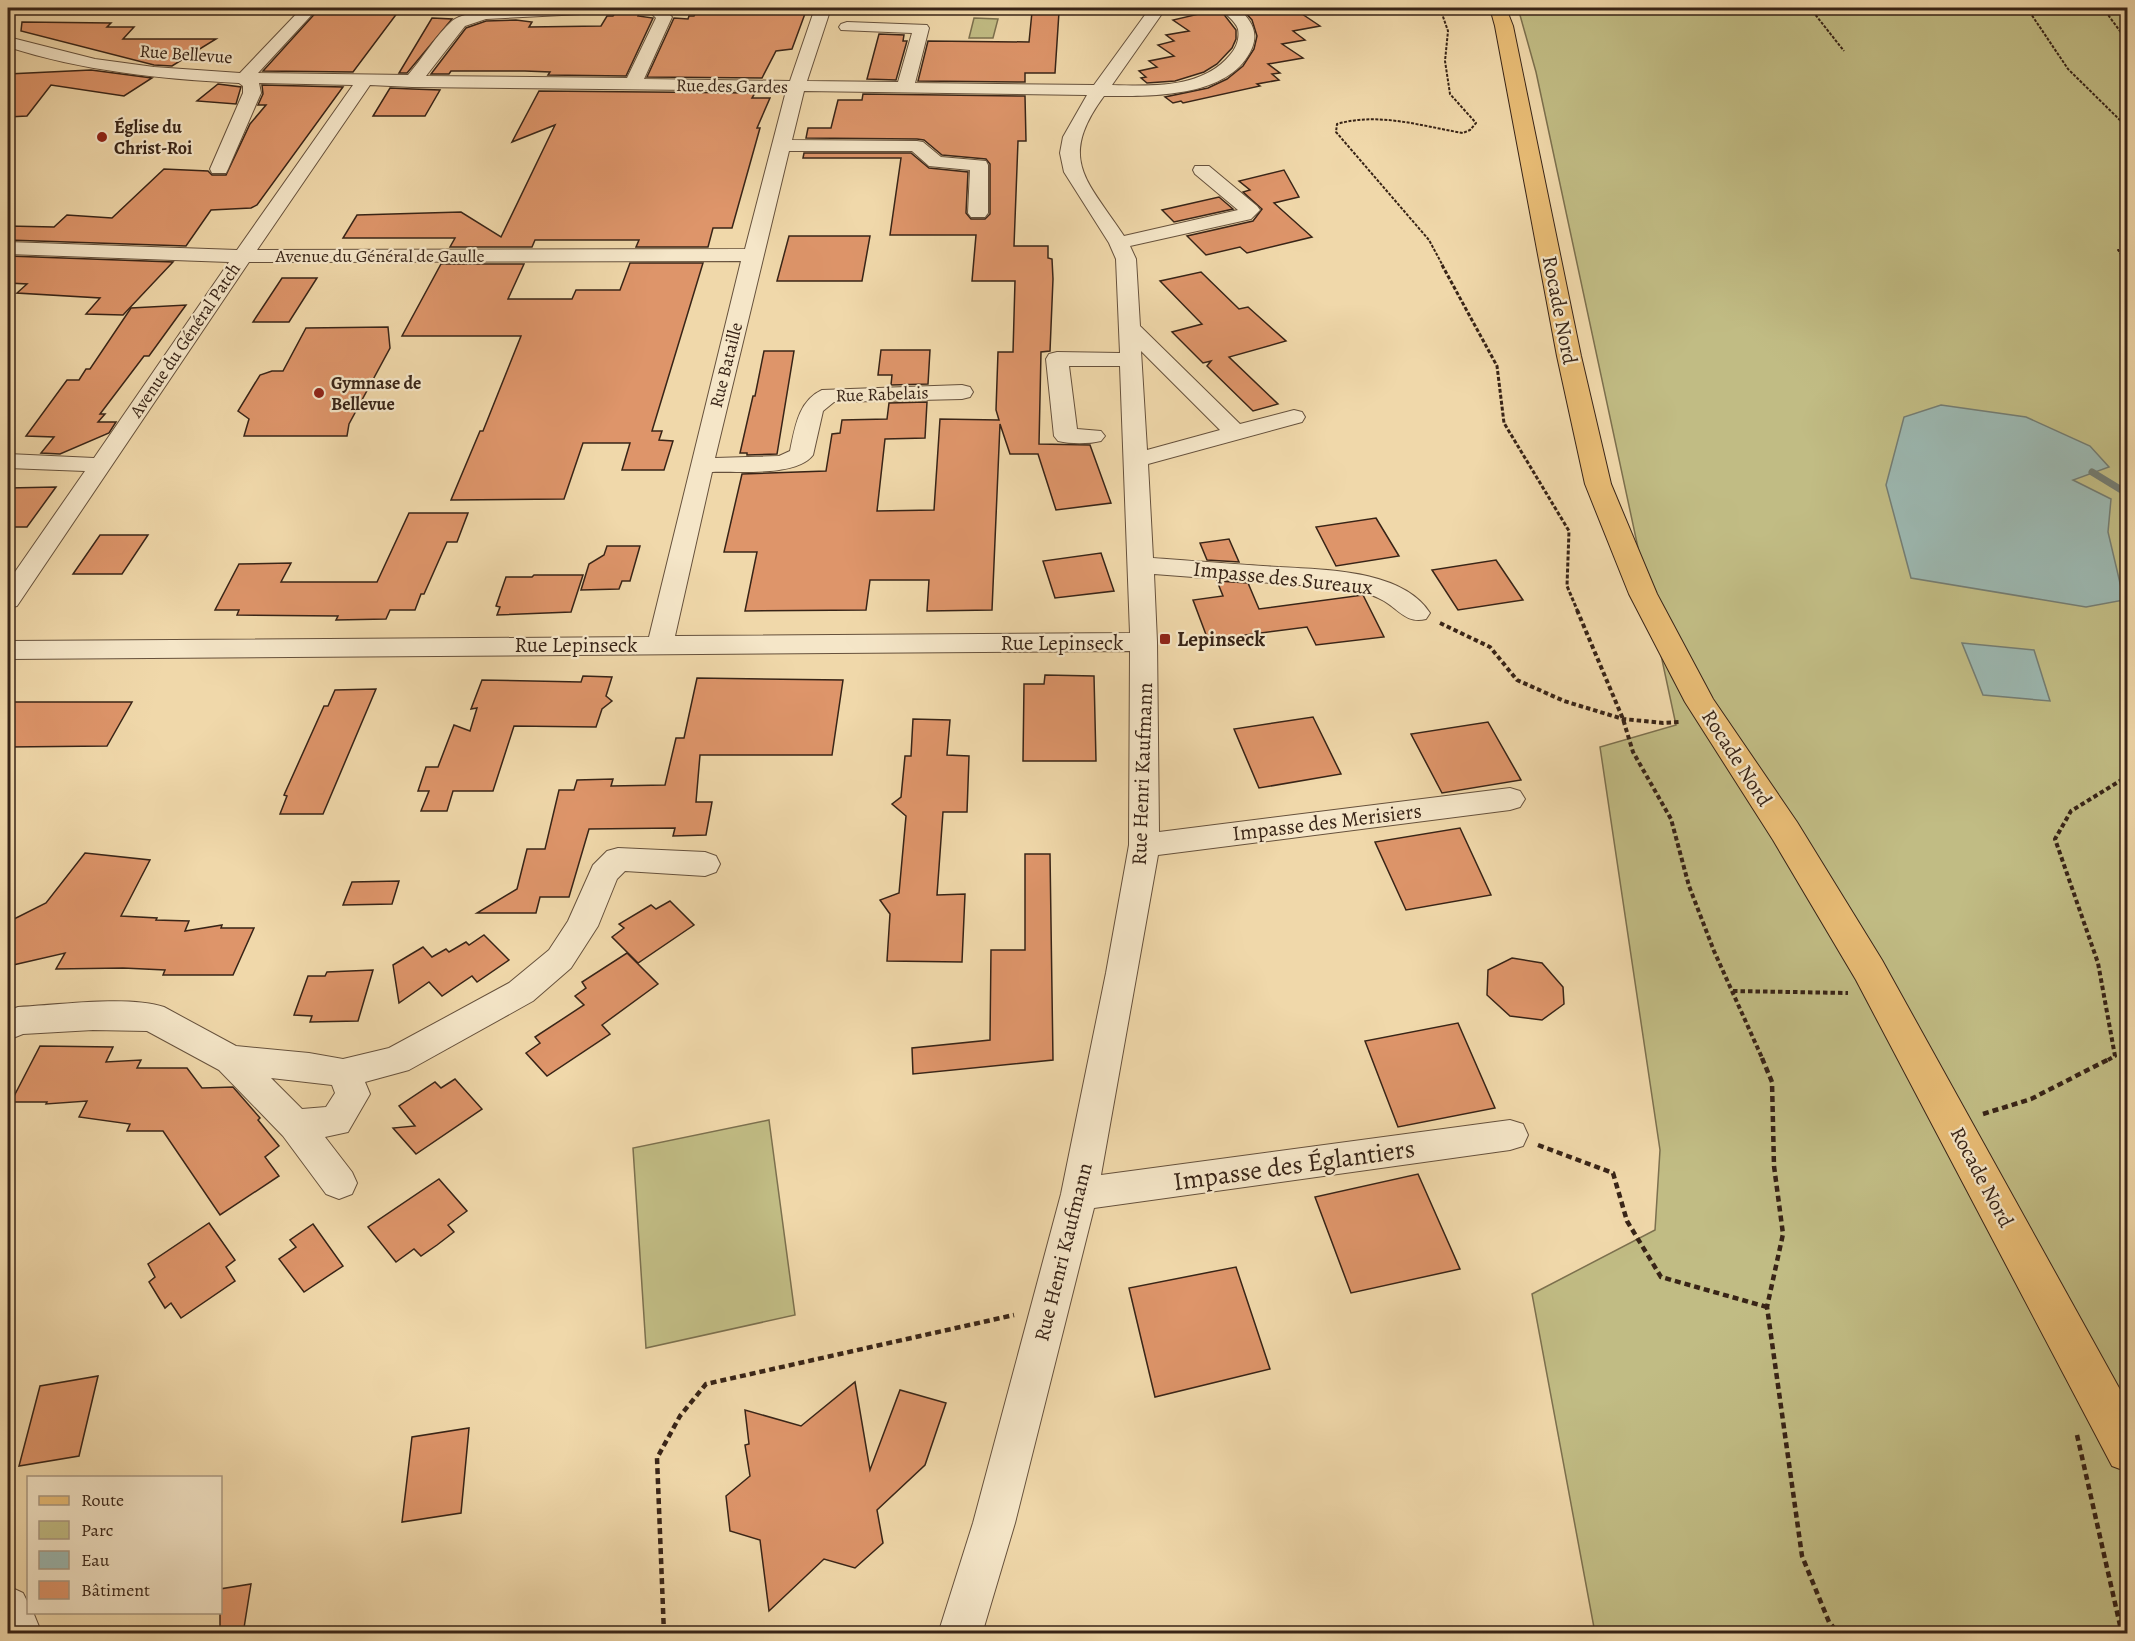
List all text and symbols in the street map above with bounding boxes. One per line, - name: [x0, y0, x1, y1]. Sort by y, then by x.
- street label: Rue Bellevue: [139, 39, 233, 69]
- street label: Rue des Gardes: [676, 73, 788, 99]
- place label: Église du Christ-Roi: [114, 115, 192, 160]
- marker: Église du Christ-Roi: [95, 130, 109, 144]
- street label: Avenue du Général de Gaulle: [275, 244, 484, 268]
- street label: Rocade Nord: [1536, 253, 1584, 367]
- street label: Avenue du Général Patch: [124, 258, 246, 423]
- street label: Rue Bataille: [704, 320, 748, 410]
- place label: Gymnase de Bellevue: [331, 371, 421, 416]
- street label: Rue Rabelais: [835, 380, 929, 408]
- marker: Gymnase de Bellevue: [312, 386, 326, 400]
- street label: Impasse des Sureaux: [1192, 555, 1374, 601]
- place label: Lepinseck: [1177, 625, 1265, 653]
- street label: Rue Lepinseck: [1001, 629, 1124, 657]
- street label: Rue Lepinseck: [515, 631, 638, 659]
- marker: Lepinseck: [1158, 632, 1172, 646]
- street label: Rue Henri Kaufmann: [1125, 682, 1159, 866]
- street label: Rocade Nord: [1695, 704, 1779, 812]
- street label: Impasse des Merisiers: [1231, 796, 1423, 848]
- street label: Rocade Nord: [1944, 1122, 2021, 1233]
- street label: Impasse des Églantiers: [1171, 1131, 1417, 1199]
- street label: Rue Henri Kaufmann: [1027, 1160, 1099, 1344]
- legend: [27, 1476, 222, 1614]
- text: Route: [81, 1488, 124, 1512]
- text: Parc: [81, 1518, 113, 1542]
- text: Eau: [81, 1548, 110, 1572]
- text: Bâtiment: [81, 1578, 150, 1602]

